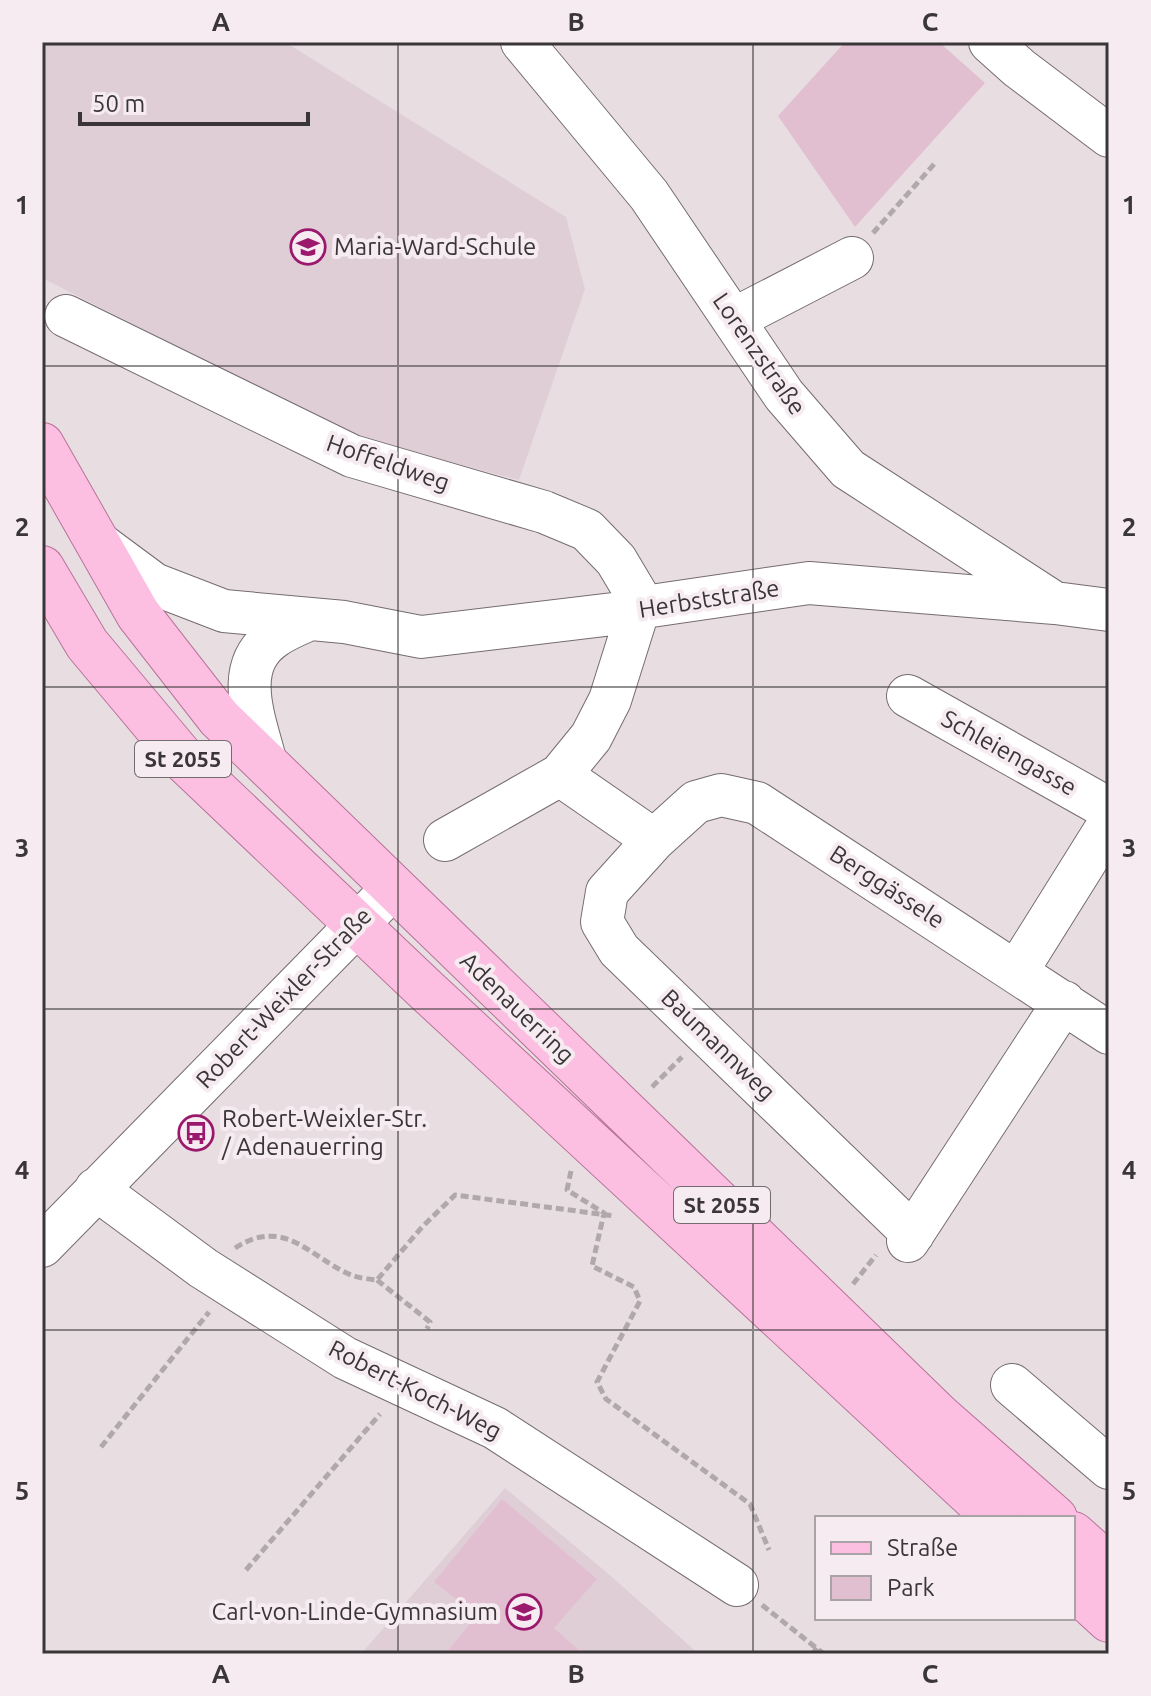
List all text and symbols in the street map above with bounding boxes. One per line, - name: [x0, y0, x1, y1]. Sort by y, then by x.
- text: A: [212, 7, 231, 36]
- text: B: [567, 7, 585, 36]
- text: C: [922, 7, 939, 36]
- scale bar: [80, 76, 308, 126]
- text: 50 m: [92, 90, 145, 117]
- text: 1: [15, 190, 29, 219]
- text: 1: [1122, 190, 1136, 219]
- school or university icon: Maria-Ward-Schule: [289, 228, 327, 266]
- place label: Maria-Ward-Schule: [334, 233, 536, 260]
- street label: Lorenzstraße: [708, 288, 811, 420]
- street label: Hoffeldweg: [323, 429, 453, 496]
- text: 2: [15, 512, 29, 541]
- text: 2: [1122, 512, 1136, 541]
- street label: Herbststraße: [637, 574, 781, 623]
- street label: Schleiengasse: [937, 704, 1081, 801]
- road number: St 2055: [135, 741, 231, 777]
- text: 3: [15, 833, 29, 862]
- text: 3: [1122, 833, 1136, 862]
- street label: Berggässele: [825, 840, 950, 934]
- street label: Robert-Weixler-Straße: [190, 902, 377, 1093]
- street label: Adenauerring: [455, 947, 580, 1069]
- street label: Baumannweg: [656, 984, 781, 1106]
- place label: Robert-Weixler-Str. / Adenauerring: [221, 1105, 427, 1160]
- bus stop icon: Robert-Weixler-Str. / Adenauerring: [177, 1114, 215, 1152]
- text: 4: [15, 1155, 29, 1184]
- text: 4: [1122, 1155, 1136, 1184]
- road number: St 2055: [674, 1187, 770, 1223]
- street label: Robert-Koch-Weg: [324, 1334, 506, 1445]
- text: 5: [15, 1476, 29, 1505]
- text: 5: [1122, 1476, 1136, 1505]
- legend: [815, 1516, 1075, 1620]
- text: Straße: [887, 1534, 958, 1561]
- text: Park: [887, 1574, 935, 1601]
- school or university icon: Carl-von-Linde-Gymnasium: [505, 1593, 543, 1631]
- place label: Carl-von-Linde-Gymnasium: [212, 1598, 498, 1625]
- text: A: [212, 1659, 231, 1688]
- text: B: [567, 1659, 585, 1688]
- text: C: [922, 1659, 939, 1688]

